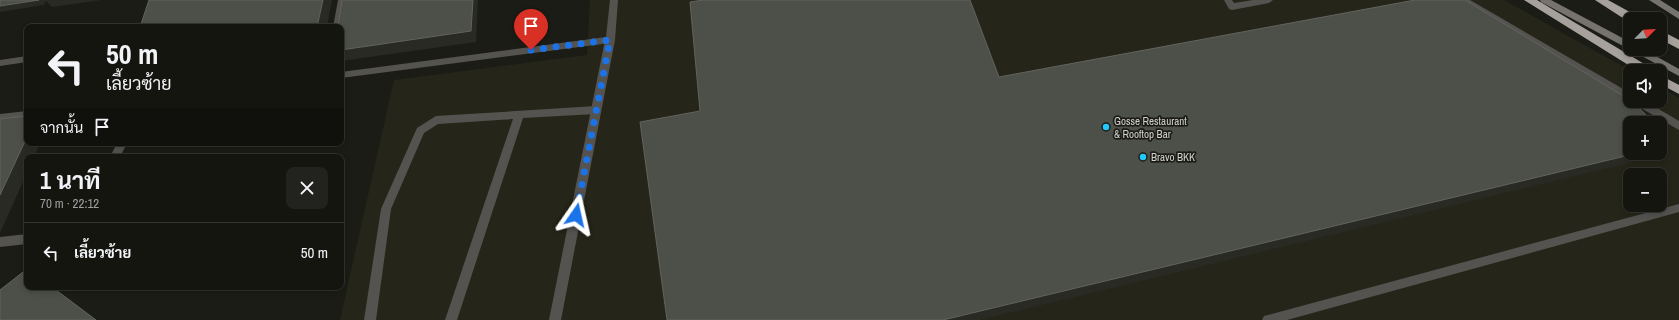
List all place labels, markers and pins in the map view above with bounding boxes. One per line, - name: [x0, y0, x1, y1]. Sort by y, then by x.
- pin: [514, 9, 548, 50]
- place label: Gosse Restaurant & Rooftop Bar: [1114, 114, 1187, 141]
- marker: Gosse Restaurant & Rooftop Bar: [1101, 122, 1111, 132]
- place label: Bravo BKK: [1151, 150, 1195, 164]
- marker: Bravo BKK: [1138, 152, 1148, 162]

